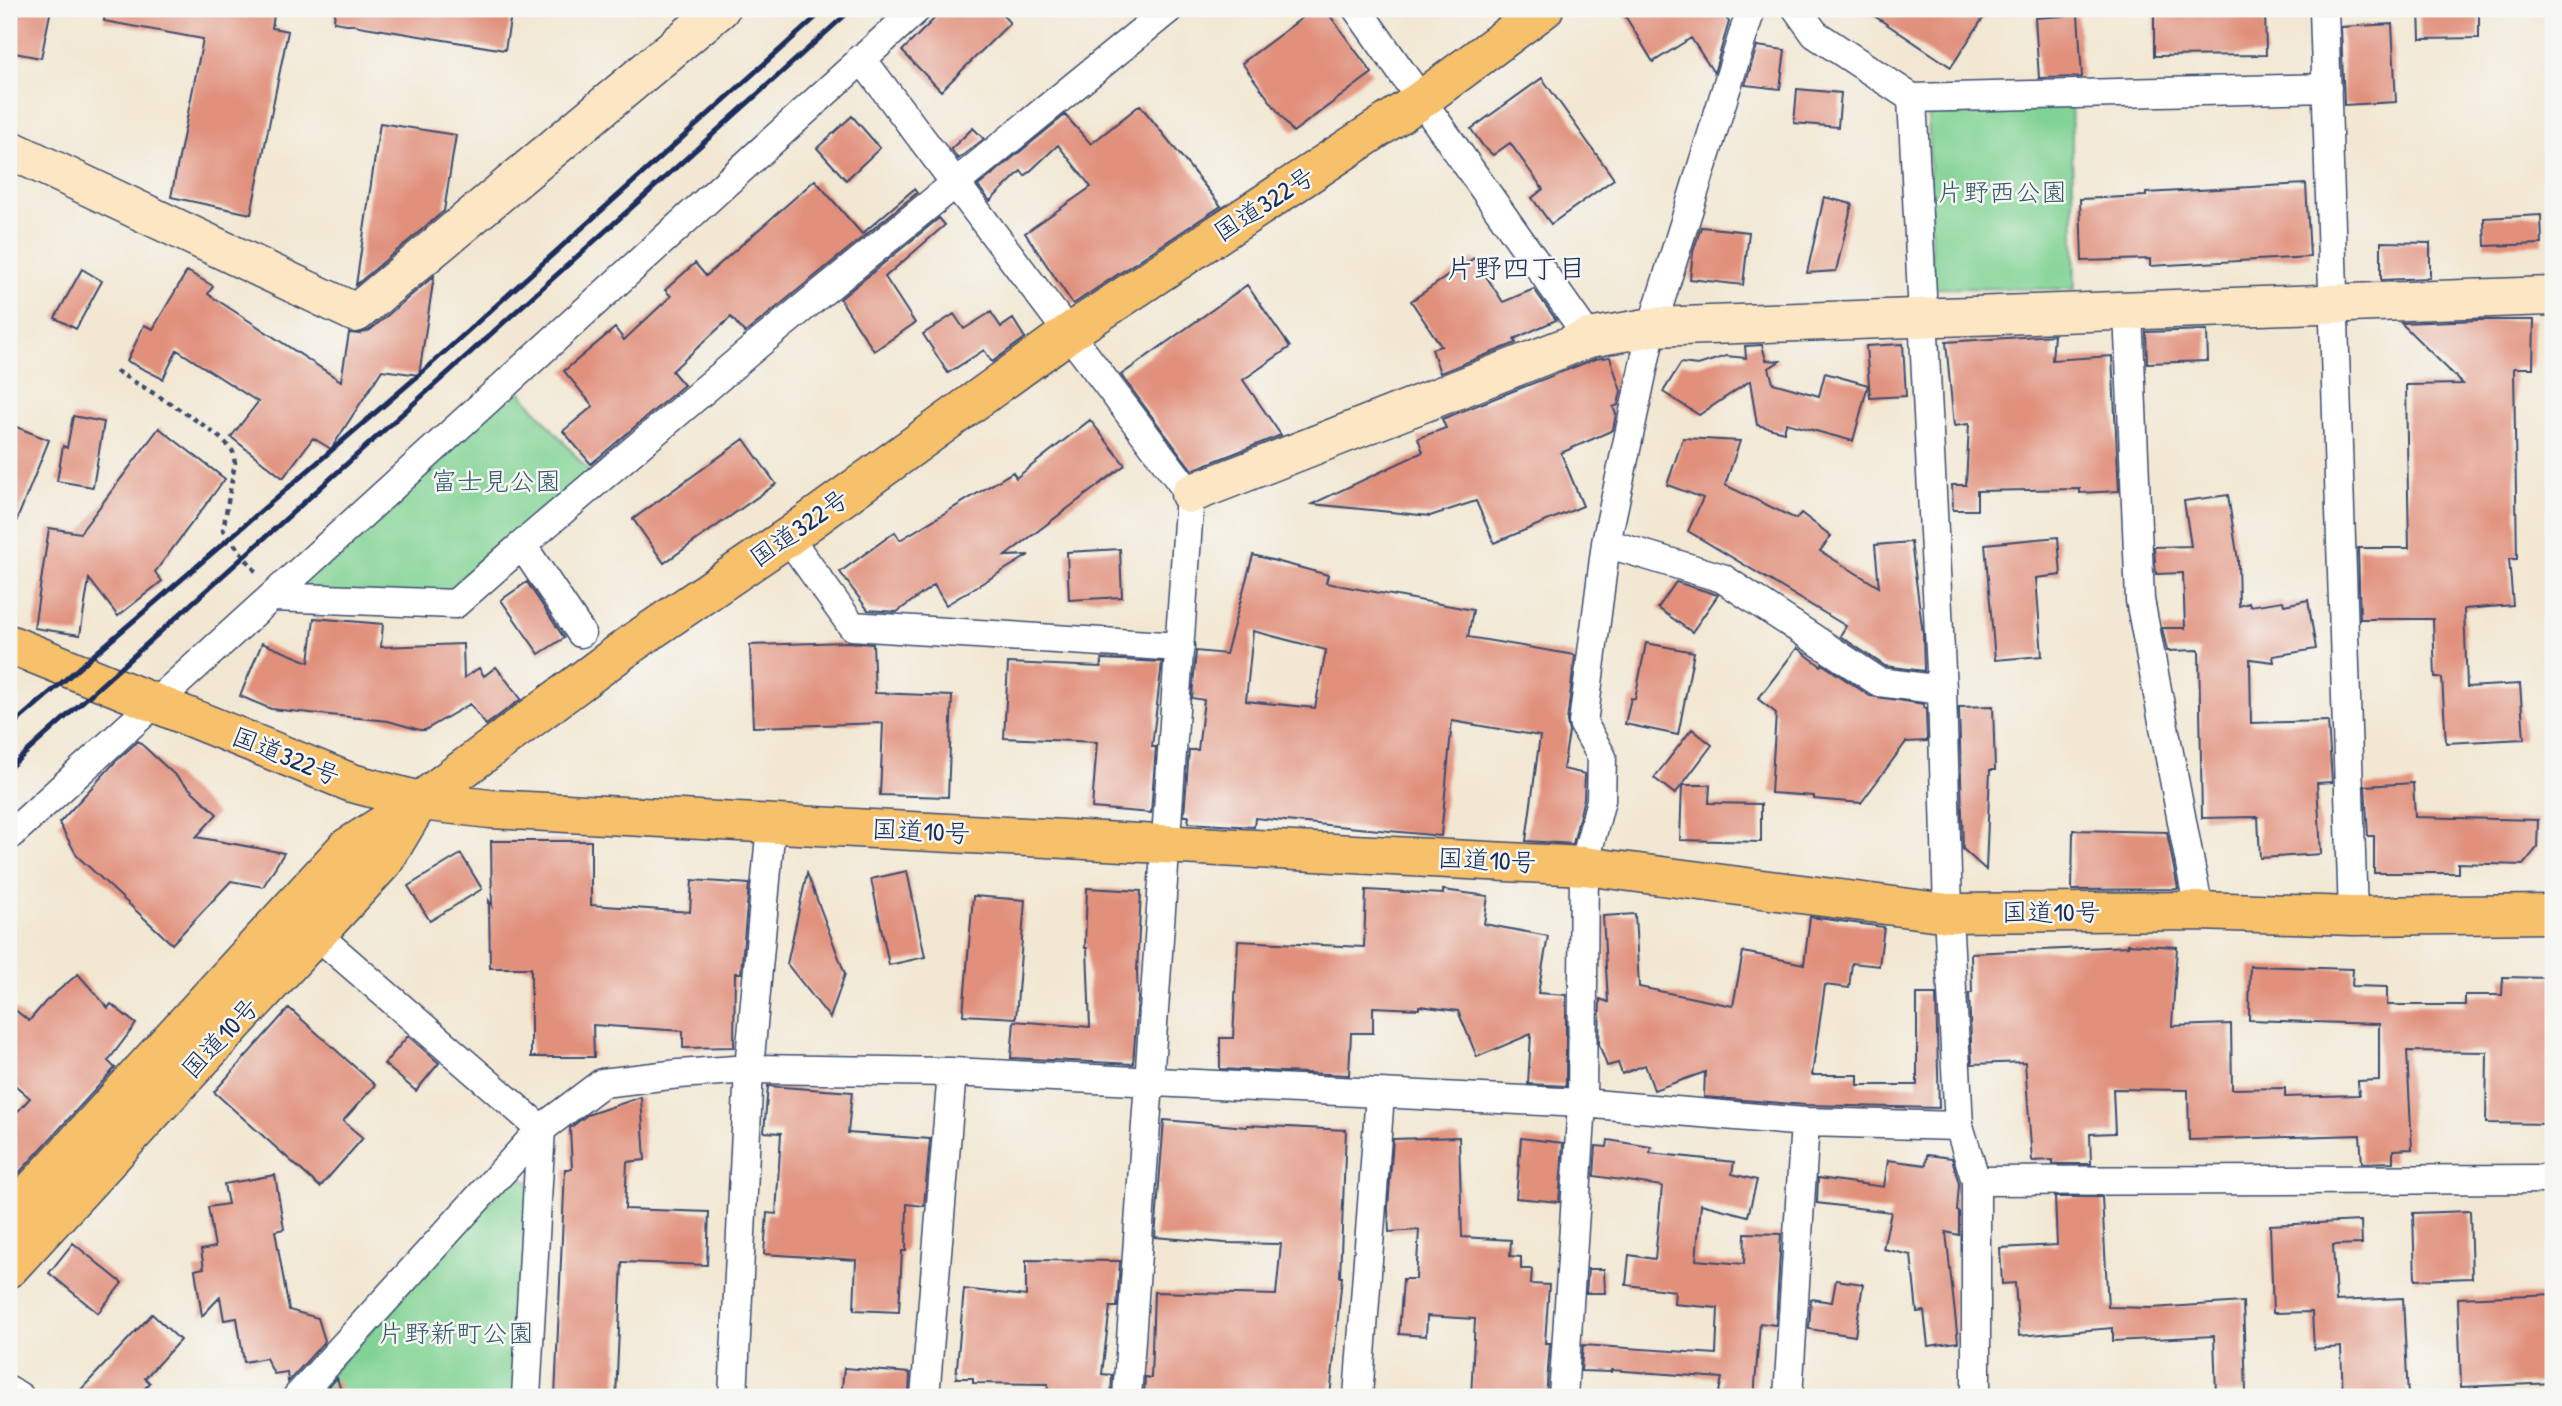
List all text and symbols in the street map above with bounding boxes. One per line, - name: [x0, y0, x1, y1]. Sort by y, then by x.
- street label: 国道322号: [1206, 158, 1321, 249]
- park label: 片野西公園: [1937, 174, 2067, 209]
- district label: 片野四丁目: [1446, 249, 1586, 287]
- park label: 富士見公園: [431, 463, 561, 498]
- street label: 国道322号: [742, 481, 855, 575]
- street label: 国道322号: [227, 718, 346, 793]
- street label: 国道10号: [871, 810, 971, 851]
- street label: 国道10号: [1437, 839, 1537, 880]
- street label: 国道10号: [2001, 894, 2101, 929]
- street label: 国道10号: [173, 989, 266, 1086]
- park label: 片野新町公園: [378, 1315, 534, 1350]

